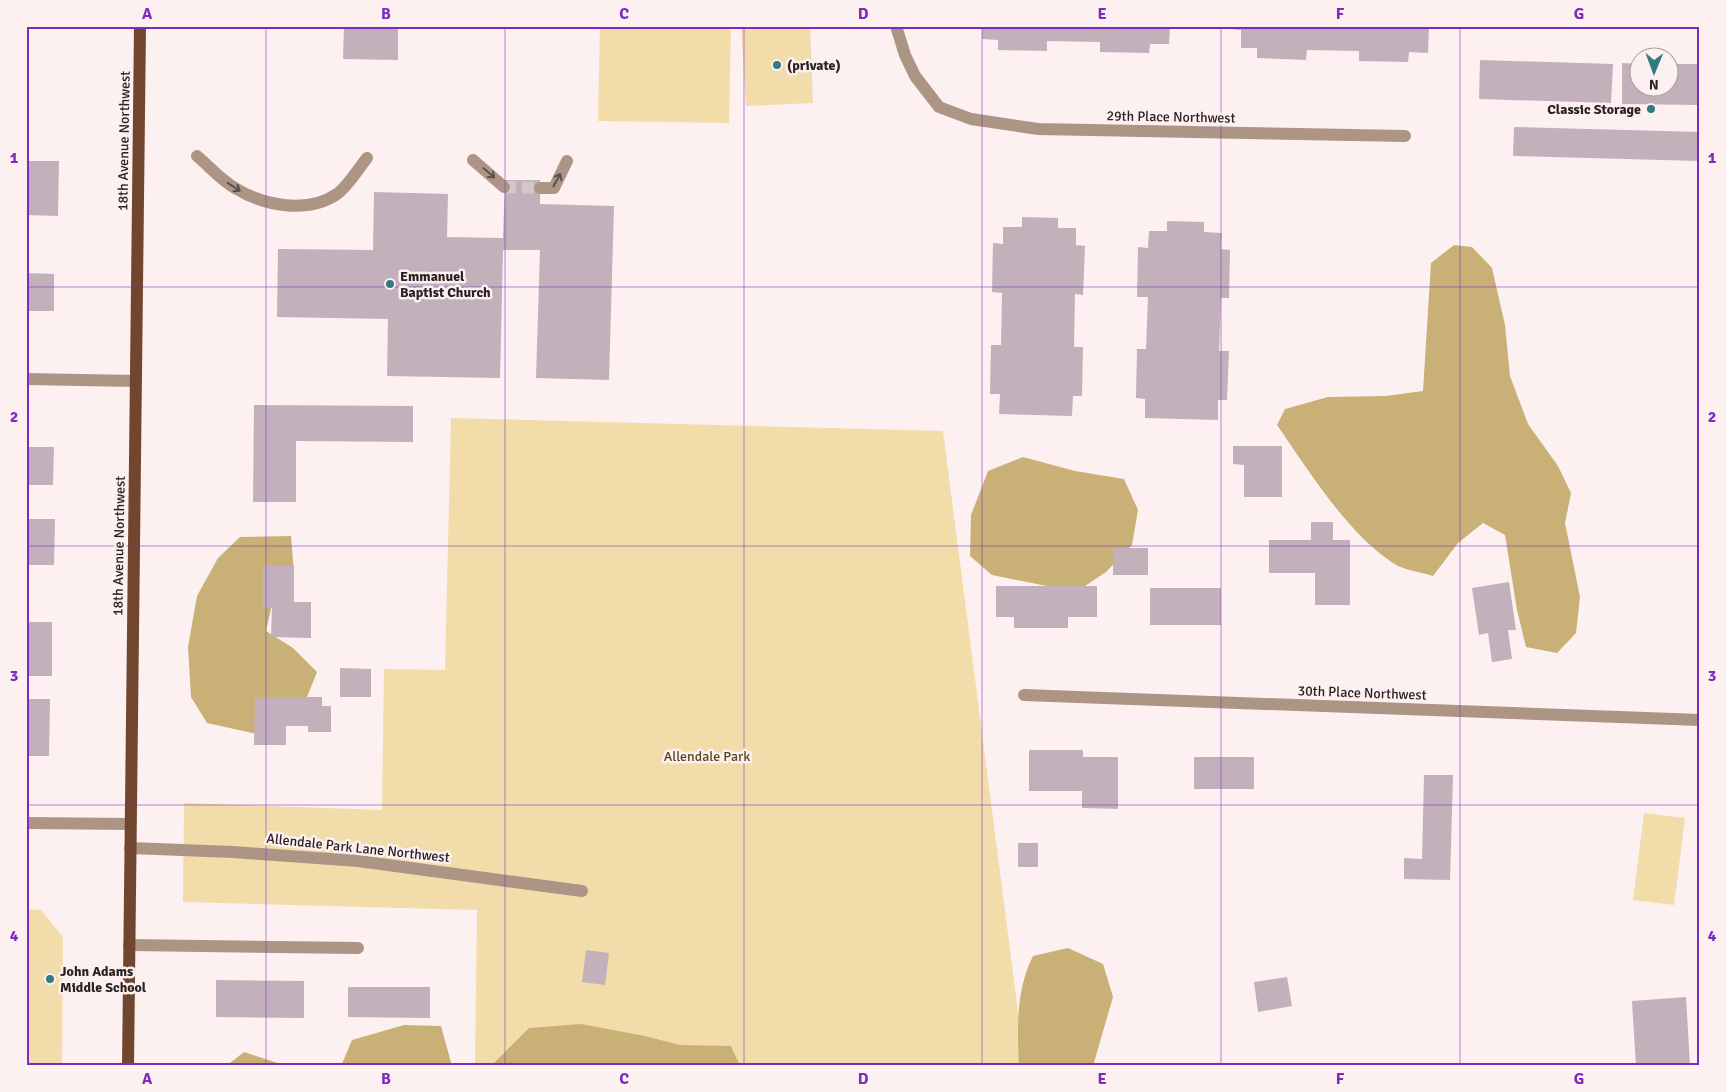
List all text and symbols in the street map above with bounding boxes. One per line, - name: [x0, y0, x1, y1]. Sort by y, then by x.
- text: A: [142, 4, 153, 24]
- text: B: [381, 4, 391, 24]
- text: C: [619, 4, 629, 24]
- text: D: [858, 4, 869, 24]
- text: E: [1097, 4, 1107, 24]
- text: F: [1336, 4, 1345, 24]
- text: G: [1574, 4, 1584, 24]
- north arrow: [1628, 48, 1678, 98]
- place label: (private): [787, 57, 841, 74]
- marker: (private): [771, 59, 783, 71]
- street label: 18th Avenue Northwest: [114, 71, 134, 211]
- text: N: [1649, 76, 1659, 93]
- place label: Classic Storage: [1547, 101, 1641, 118]
- marker: Classic Storage: [1645, 103, 1657, 115]
- street label: 29th Place Northwest: [1106, 107, 1236, 127]
- text: 1: [10, 148, 19, 168]
- text: 1: [1708, 148, 1717, 168]
- one-way arrow: [482, 168, 495, 179]
- one-way arrow: [552, 173, 562, 188]
- one-way arrow: [227, 181, 241, 192]
- place label: Emmanuel Baptist Church: [400, 268, 491, 301]
- marker: Emmanuel Baptist Church: [384, 278, 396, 290]
- text: 2: [10, 407, 18, 427]
- text: 2: [1708, 407, 1716, 427]
- street label: 18th Avenue Northwest: [109, 476, 129, 616]
- text: 3: [10, 666, 18, 686]
- text: 3: [1708, 666, 1716, 686]
- street label: 30th Place Northwest: [1297, 682, 1427, 704]
- park label: Allendale Park: [664, 748, 750, 765]
- street label: Allendale Park Lane Northwest: [266, 830, 451, 866]
- text: 4: [10, 926, 19, 946]
- text: 4: [1708, 926, 1717, 946]
- place label: John Adams Middle School: [60, 963, 147, 996]
- marker: John Adams Middle School: [44, 973, 56, 985]
- text: A: [142, 1069, 153, 1089]
- text: B: [381, 1069, 391, 1089]
- text: C: [619, 1069, 629, 1089]
- text: D: [858, 1069, 869, 1089]
- text: E: [1097, 1069, 1107, 1089]
- text: F: [1336, 1069, 1345, 1089]
- text: G: [1574, 1069, 1584, 1089]

